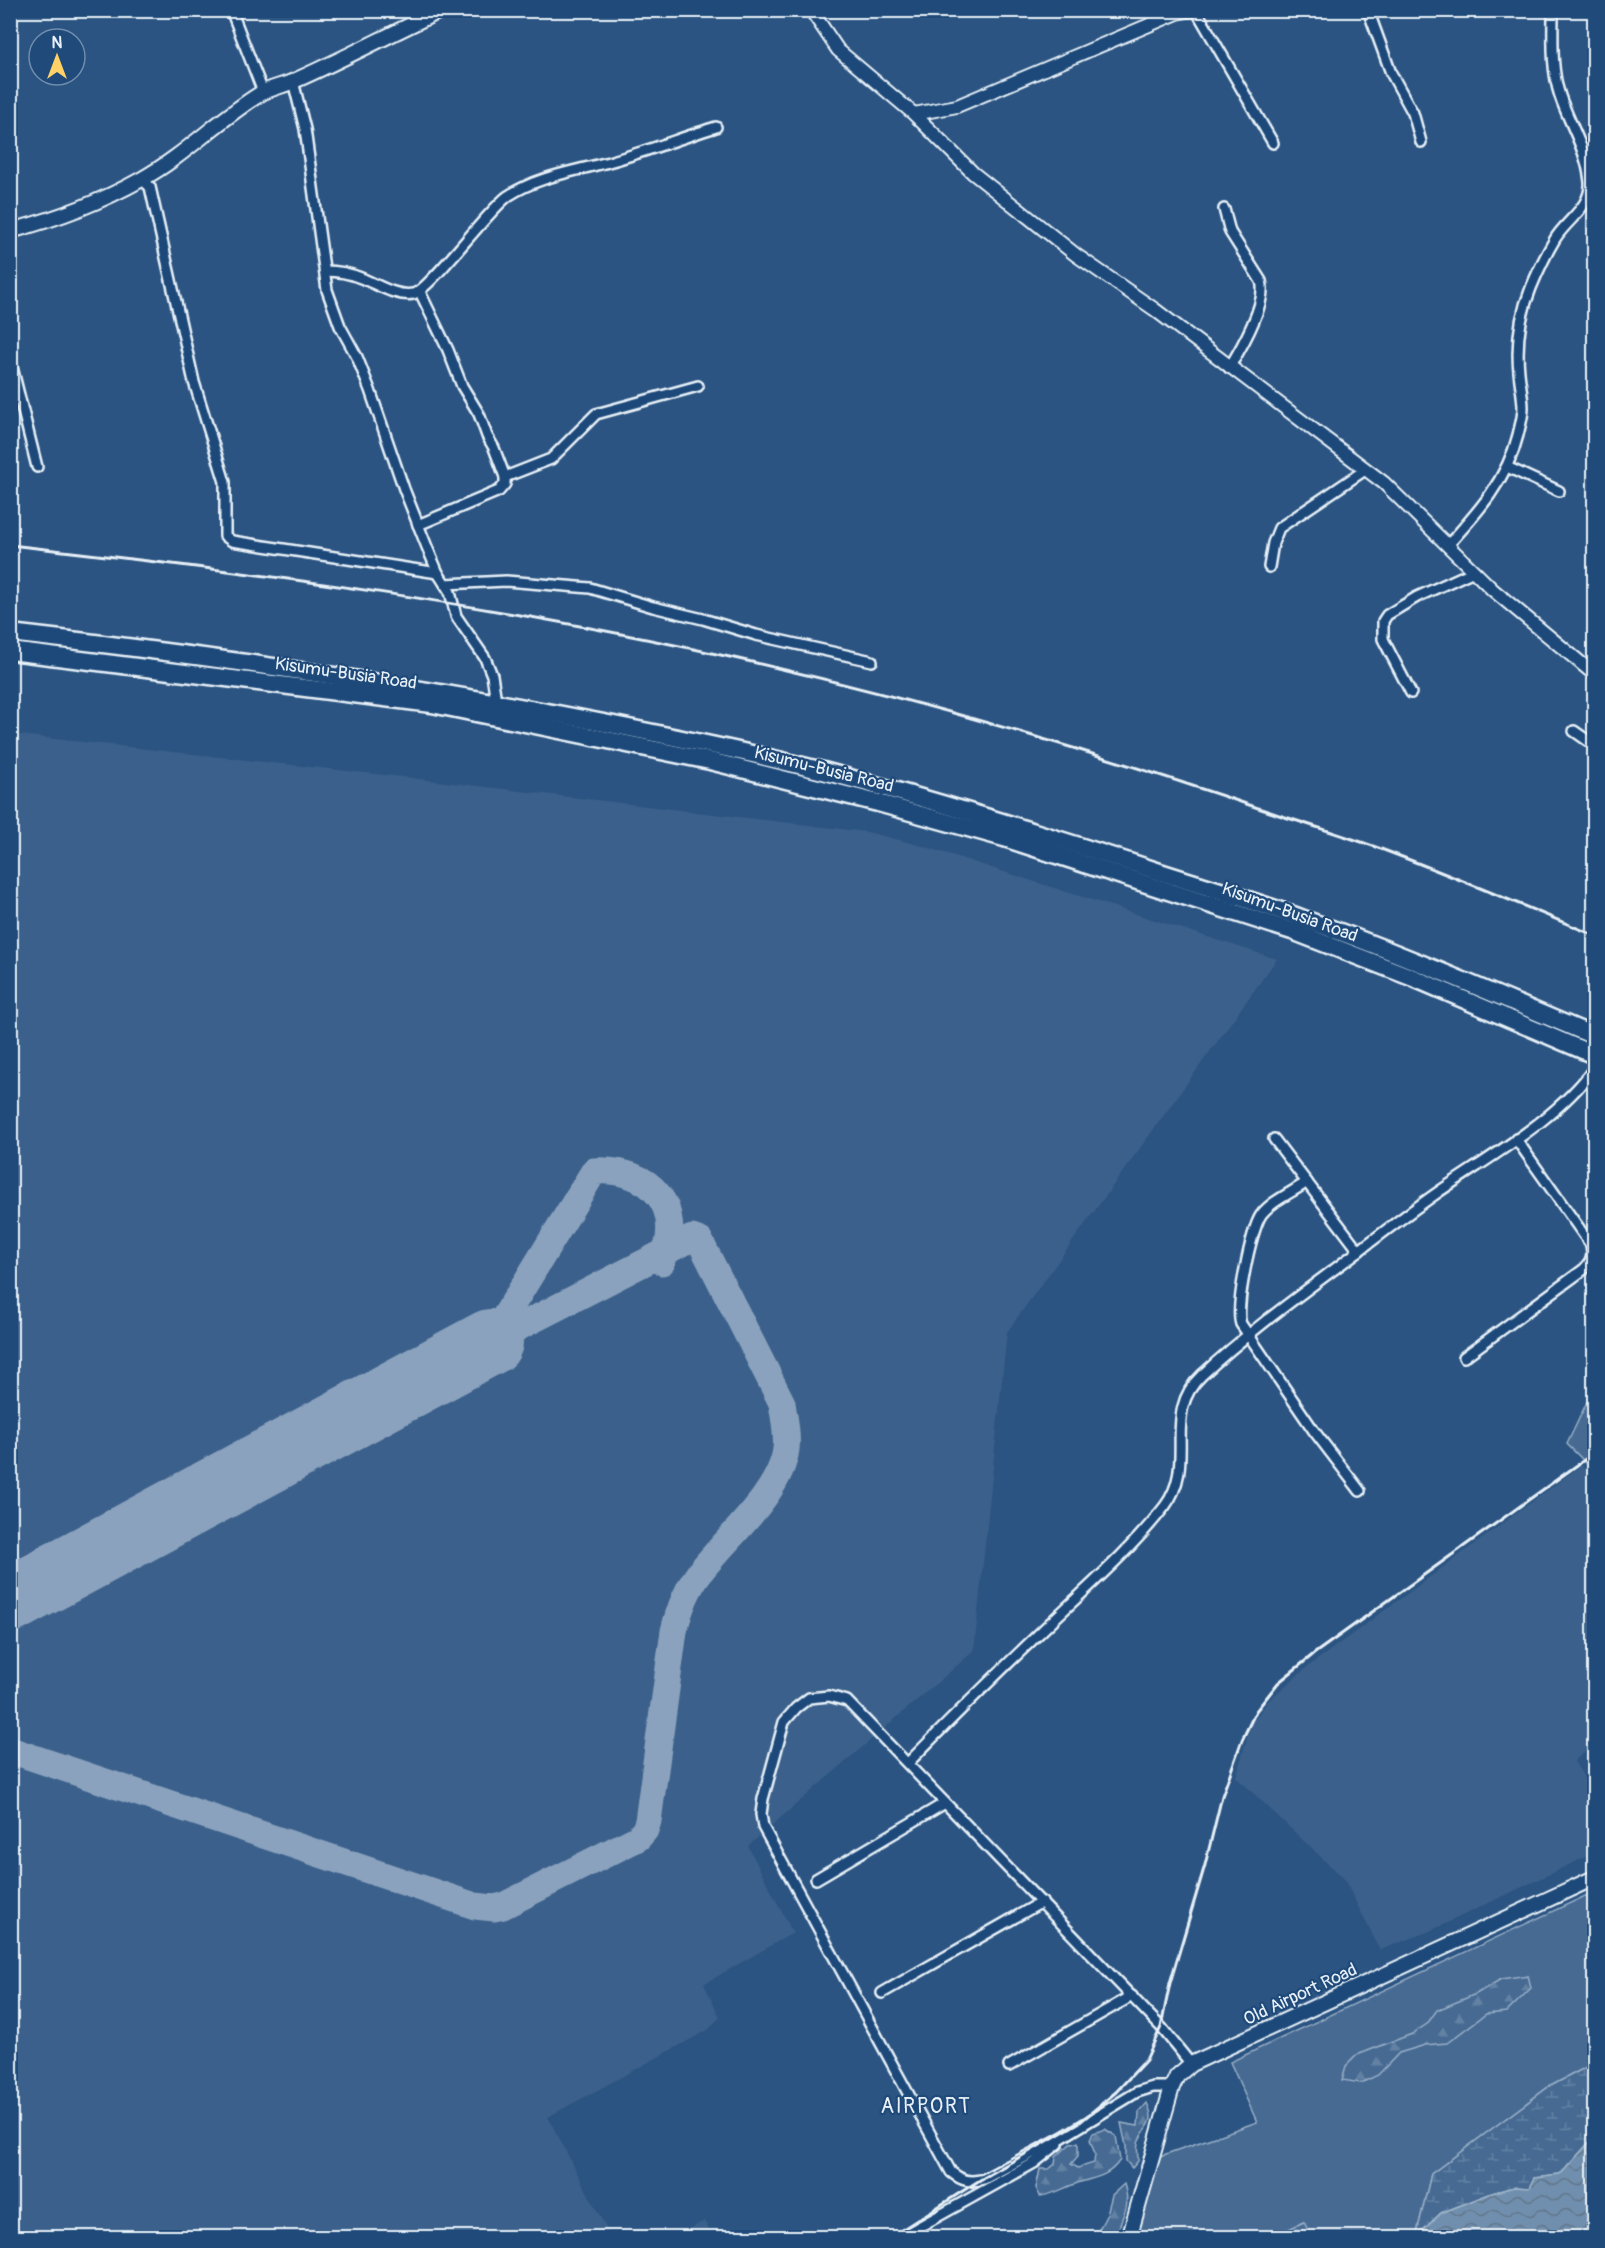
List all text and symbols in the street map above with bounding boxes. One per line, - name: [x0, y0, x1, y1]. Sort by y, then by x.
- north arrow: [27, 27, 87, 87]
- text: N: [52, 33, 63, 53]
- street label: Kisumu-Busia Road: [274, 652, 418, 695]
- street label: Kisumu-Busia Road: [752, 741, 896, 798]
- street label: Kisumu-Busia Road: [1219, 877, 1361, 948]
- street label: Old Airport Road: [1240, 1958, 1361, 2031]
- district label: AIRPORT: [881, 2093, 971, 2120]

